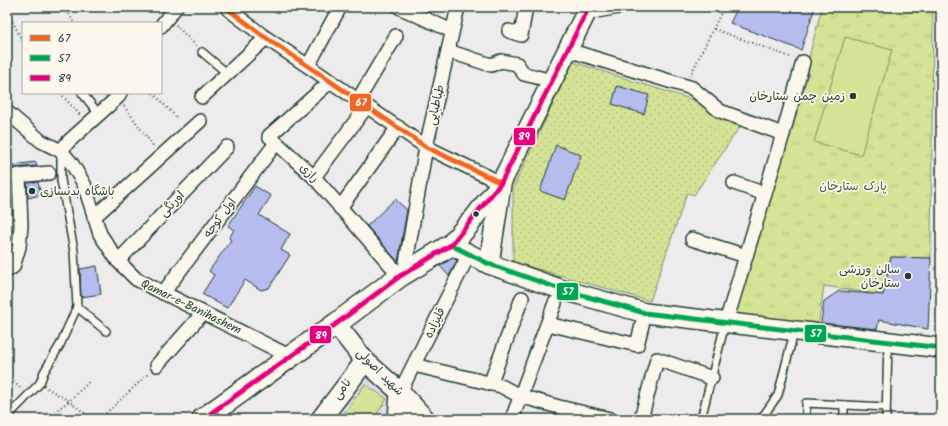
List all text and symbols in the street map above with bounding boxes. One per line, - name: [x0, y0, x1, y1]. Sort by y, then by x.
- legend: [22, 22, 162, 94]
- text: 67: [58, 29, 71, 48]
- text: 57: [58, 49, 70, 68]
- text: 89: [58, 69, 71, 88]
- street label: طباطبایی: [422, 83, 450, 127]
- place label: زمین چمن ستارخان: [749, 87, 845, 106]
- marker: زمین چمن ستارخان: [848, 91, 858, 101]
- line badge: 67: [349, 93, 372, 112]
- text: 67: [355, 94, 367, 112]
- line badge: 89: [513, 127, 536, 146]
- text: 89: [518, 128, 530, 146]
- street label: رازی: [295, 159, 323, 187]
- park label: پارک ستارخان: [819, 177, 887, 196]
- place label: باشگاه بدنسازی: [40, 182, 115, 201]
- marker: باشگاه بدنسازی: [27, 186, 37, 196]
- street label: اورنگی: [155, 187, 189, 221]
- street label: اول کوچه: [199, 194, 241, 242]
- unlabelled marker: [471, 209, 481, 219]
- place label: سالن ورزشی ستارخان: [839, 260, 900, 293]
- marker: سالن ورزشی ستارخان: [903, 271, 913, 281]
- street label: Qamar-e-Banihashem: [137, 274, 245, 340]
- line badge: 57: [556, 282, 579, 301]
- text: 57: [562, 283, 574, 301]
- street label: قلیزاده: [419, 304, 451, 342]
- line badge: 57: [804, 324, 827, 343]
- line badge: 89: [309, 325, 332, 344]
- text: 57: [810, 325, 822, 343]
- text: 89: [315, 327, 327, 345]
- street label: شهید اصولی: [352, 344, 408, 400]
- street label: نامی: [328, 374, 356, 404]

